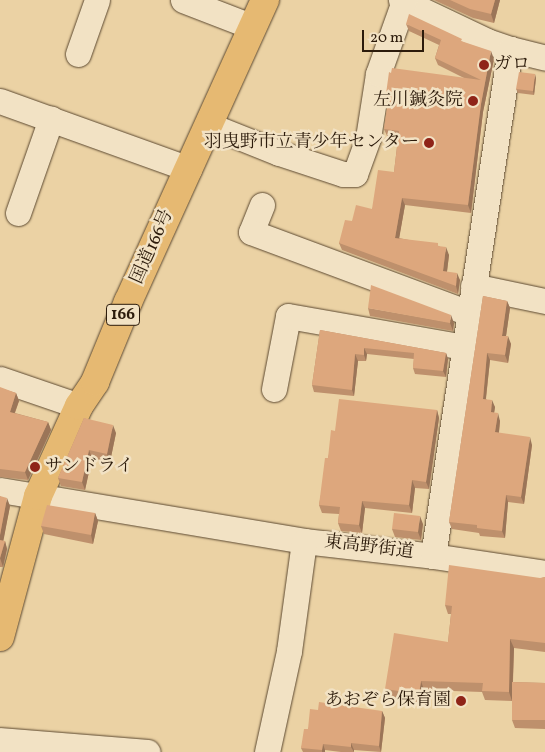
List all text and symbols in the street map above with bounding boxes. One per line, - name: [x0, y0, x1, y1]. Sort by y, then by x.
- scale bar: [365, 20, 428, 52]
- text: 20 m: [370, 28, 403, 49]
- place label: ガロ: [494, 54, 530, 76]
- marker: ガロ: [478, 59, 490, 71]
- place label: 左川鍼灸院: [373, 90, 463, 112]
- marker: 左川鍼灸院: [467, 95, 479, 107]
- place label: 羽曳野市立青少年センター: [203, 132, 419, 154]
- marker: 羽曳野市立青少年センター: [423, 137, 435, 149]
- street label: 国道166号: [127, 206, 179, 288]
- road number: 166: [106, 302, 140, 328]
- place label: サンドライ: [45, 456, 135, 478]
- marker: サンドライ: [29, 461, 41, 473]
- street label: 東高野街道: [323, 532, 415, 564]
- place label: あおぞら保育園: [325, 690, 451, 712]
- marker: あおぞら保育園: [455, 695, 467, 707]

